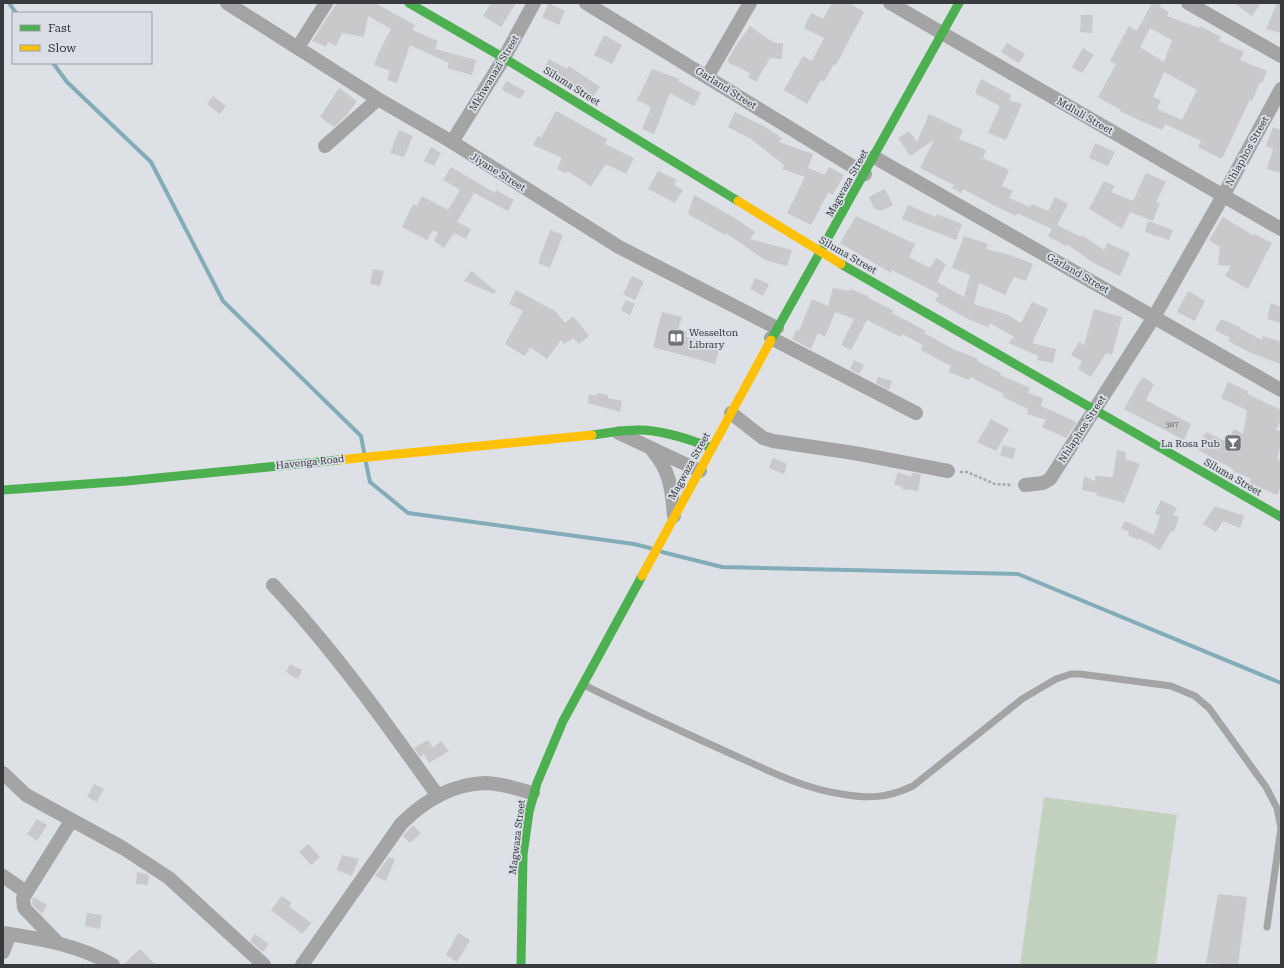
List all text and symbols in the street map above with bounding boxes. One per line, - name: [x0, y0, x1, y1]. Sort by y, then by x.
- legend: [12, 12, 152, 64]
- text: Fast: [48, 21, 72, 35]
- street label: Mkhwanazi Street: [467, 33, 521, 113]
- text: Slow: [48, 41, 76, 55]
- street label: Siluma Street: [542, 64, 602, 108]
- street label: Garland Street: [693, 65, 759, 111]
- street label: Mdluli Street: [1055, 96, 1115, 137]
- street label: Nhlaphos Street: [1223, 114, 1271, 188]
- street label: Magwaza Street: [824, 147, 870, 219]
- street label: Jiyane Street: [468, 151, 528, 194]
- street label: Siluma Street: [817, 234, 879, 276]
- street label: Garland Street: [1045, 251, 1111, 295]
- place label: Wesselton Library: [689, 327, 739, 350]
- library icon: Wesselton Library: [666, 328, 686, 348]
- street label: Nhlaphos Street: [1056, 393, 1108, 465]
- house number: 387: [1165, 420, 1179, 429]
- street label: Magwaza Street: [666, 430, 712, 502]
- bar icon: La Rosa Pub: [1223, 433, 1243, 453]
- place label: La Rosa Pub: [1161, 438, 1220, 449]
- street label: Havenga Road: [275, 453, 345, 471]
- street label: Siluma Street: [1202, 456, 1264, 498]
- street label: Magwaza Street: [507, 799, 527, 875]

